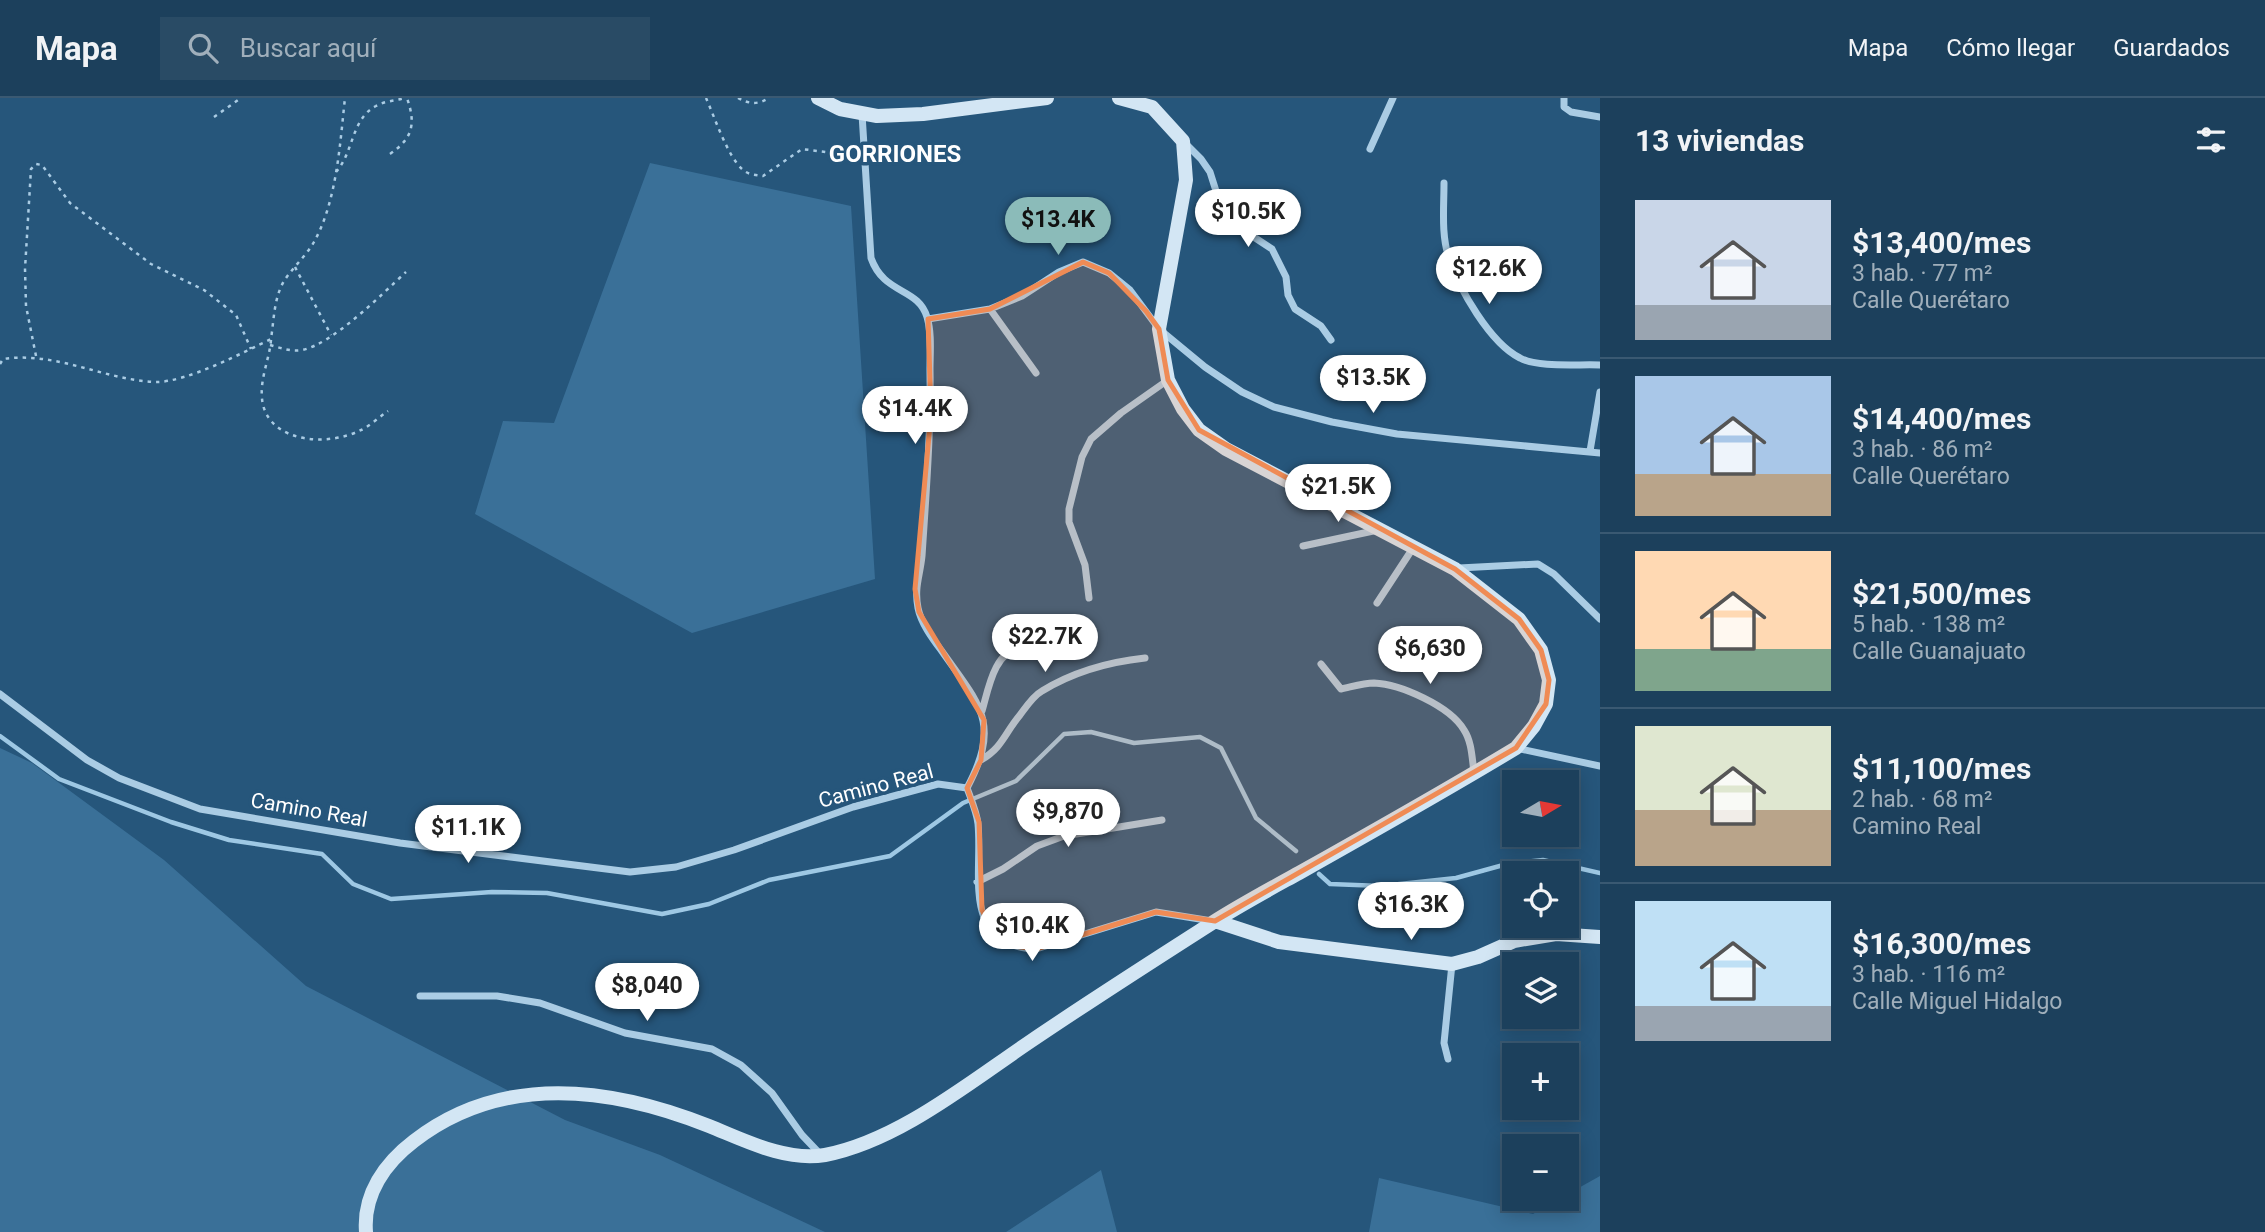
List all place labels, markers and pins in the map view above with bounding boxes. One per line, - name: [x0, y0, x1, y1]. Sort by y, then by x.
- pin: $10.5K: [1191, 190, 1305, 249]
- pin: $13.4K: [1001, 198, 1115, 257]
- pin: $12.6K: [1432, 246, 1546, 306]
- pin: $13.5K: [1316, 356, 1430, 415]
- pin: $14.4K: [858, 386, 972, 446]
- pin: $21.5K: [1281, 464, 1395, 524]
- pin: $22.7K: [988, 614, 1102, 674]
- pin: $6,630: [1373, 626, 1487, 686]
- pin: $9,870: [1011, 790, 1125, 849]
- pin: $11.1K: [411, 806, 525, 865]
- pin: $16.3K: [1354, 882, 1468, 942]
- pin: $10.4K: [975, 904, 1089, 963]
- pin: $8,040: [590, 964, 704, 1023]

